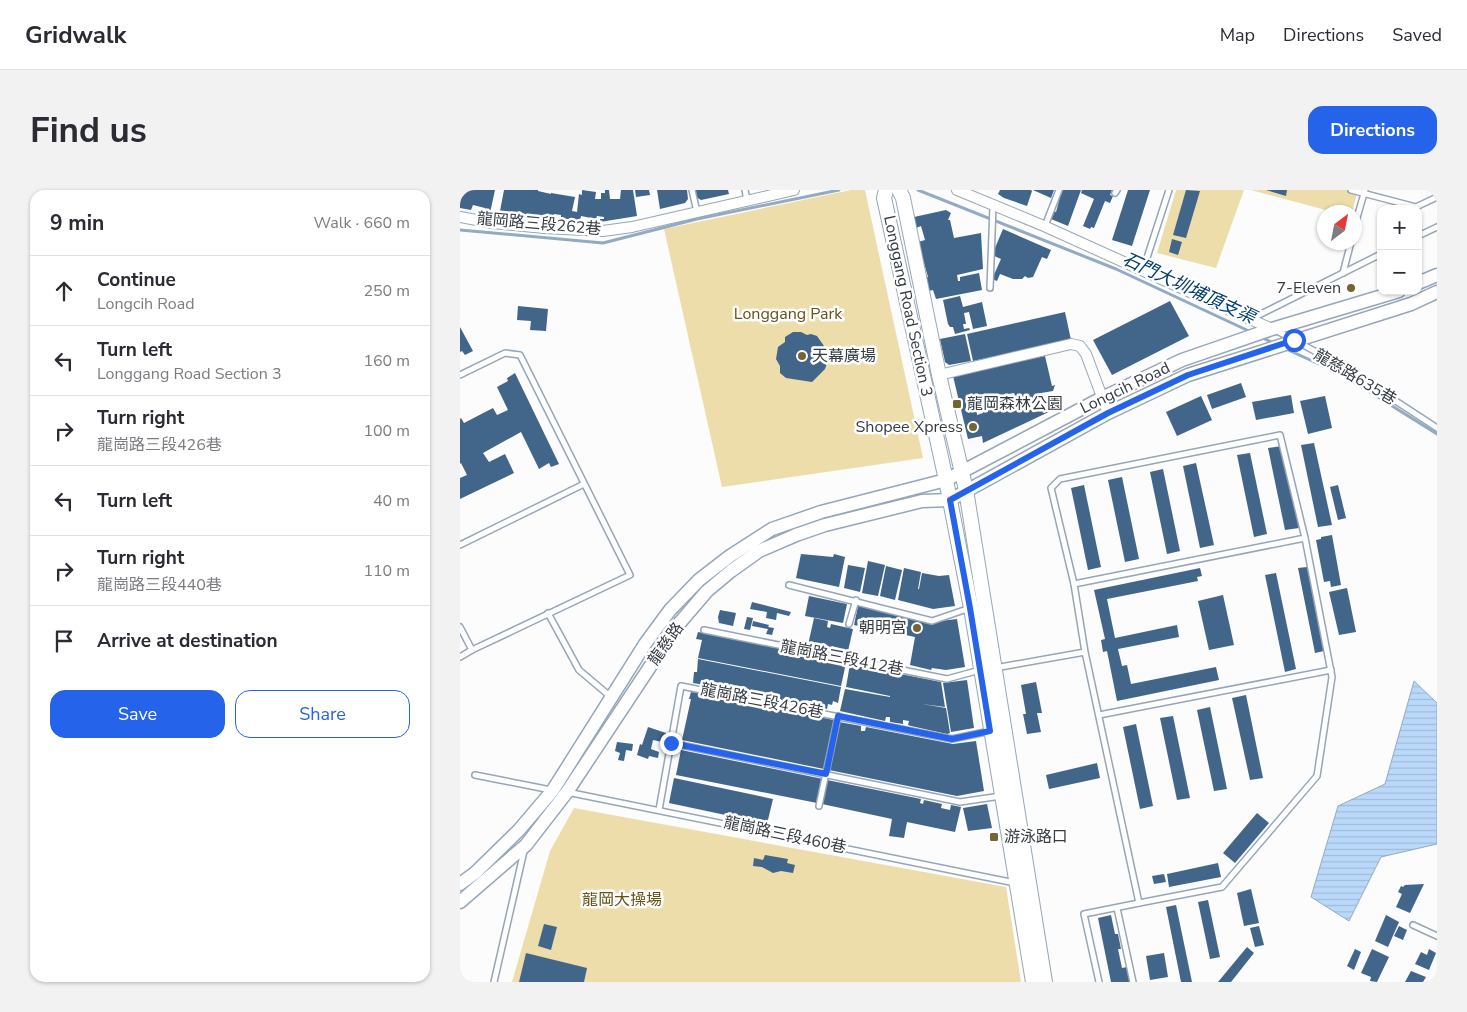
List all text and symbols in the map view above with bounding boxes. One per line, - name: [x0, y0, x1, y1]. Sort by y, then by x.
- text: Gridwalk: [25, 19, 126, 51]
- text: Map: [1220, 23, 1255, 47]
- text: Directions: [1283, 23, 1364, 47]
- text: Saved: [1392, 23, 1442, 47]
- button: Directions: [1308, 106, 1437, 154]
- text: Find us: [30, 107, 147, 154]
- north arrow: [1317, 205, 1362, 250]
- map controls: [1377, 205, 1422, 295]
- button: +: [1377, 205, 1422, 250]
- street label: 龍岡路三段262巷: [476, 208, 602, 240]
- text: 9 min: [50, 209, 104, 237]
- text: Walk · 660 m: [314, 212, 410, 234]
- street label: Longgang Road Section 3: [878, 213, 938, 399]
- water label: 石門大圳埔頂支渠: [1119, 247, 1262, 331]
- button: −: [1377, 250, 1422, 295]
- text: Continue: [97, 267, 176, 293]
- icon: ahead: [50, 277, 78, 305]
- place label: 7-Eleven: [1277, 277, 1341, 299]
- text: 250 m: [363, 280, 410, 302]
- marker: 7-Eleven: [1345, 282, 1357, 294]
- text: Longcih Road: [97, 293, 195, 315]
- park label: Longgang Park: [734, 303, 843, 325]
- route start: [1283, 329, 1306, 352]
- text: Turn left: [97, 337, 172, 363]
- street label: 龍慈路635巷: [1310, 344, 1400, 410]
- place label: 天幕廣場: [812, 345, 876, 367]
- icon: left: [50, 347, 78, 375]
- text: 160 m: [363, 350, 410, 372]
- marker: 天幕廣場: [796, 350, 808, 362]
- street label: Longcih Road: [1076, 357, 1174, 419]
- text: Longgang Road Section 3: [97, 363, 282, 385]
- place label: 龍岡森林公園: [967, 393, 1063, 415]
- marker: 龍岡森林公園: [951, 398, 963, 410]
- text: Turn right: [97, 405, 184, 431]
- place label: Shopee Xpress: [855, 416, 963, 438]
- icon: right: [50, 417, 78, 445]
- text: 100 m: [363, 420, 410, 442]
- marker: Shopee Xpress: [967, 421, 979, 433]
- text: 龍崗路三段426巷: [97, 434, 222, 456]
- icon: left: [50, 487, 78, 515]
- text: Turn left: [97, 488, 172, 514]
- text: 40 m: [373, 490, 410, 512]
- text: Turn right: [97, 545, 184, 571]
- icon: right: [50, 557, 78, 585]
- text: 110 m: [363, 560, 410, 582]
- text: 龍崗路三段440巷: [97, 574, 222, 596]
- place label: 朝明宮: [859, 617, 907, 639]
- street label: 龍慈路: [643, 618, 689, 670]
- marker: 朝明宮: [911, 622, 923, 634]
- icon: arrive: [50, 627, 78, 655]
- text: Arrive at destination: [97, 628, 278, 654]
- street label: 龍崗路三段412巷: [779, 635, 905, 681]
- street label: 龍崗路三段426巷: [699, 678, 825, 724]
- button: Save: [50, 690, 225, 738]
- button: Share: [235, 690, 410, 738]
- route end: [660, 732, 683, 755]
- street label: 龍崗路三段460巷: [722, 811, 848, 859]
- place label: 游泳路口: [1004, 826, 1068, 848]
- marker: 游泳路口: [988, 831, 1000, 843]
- park label: 龍岡大操場: [582, 889, 662, 911]

